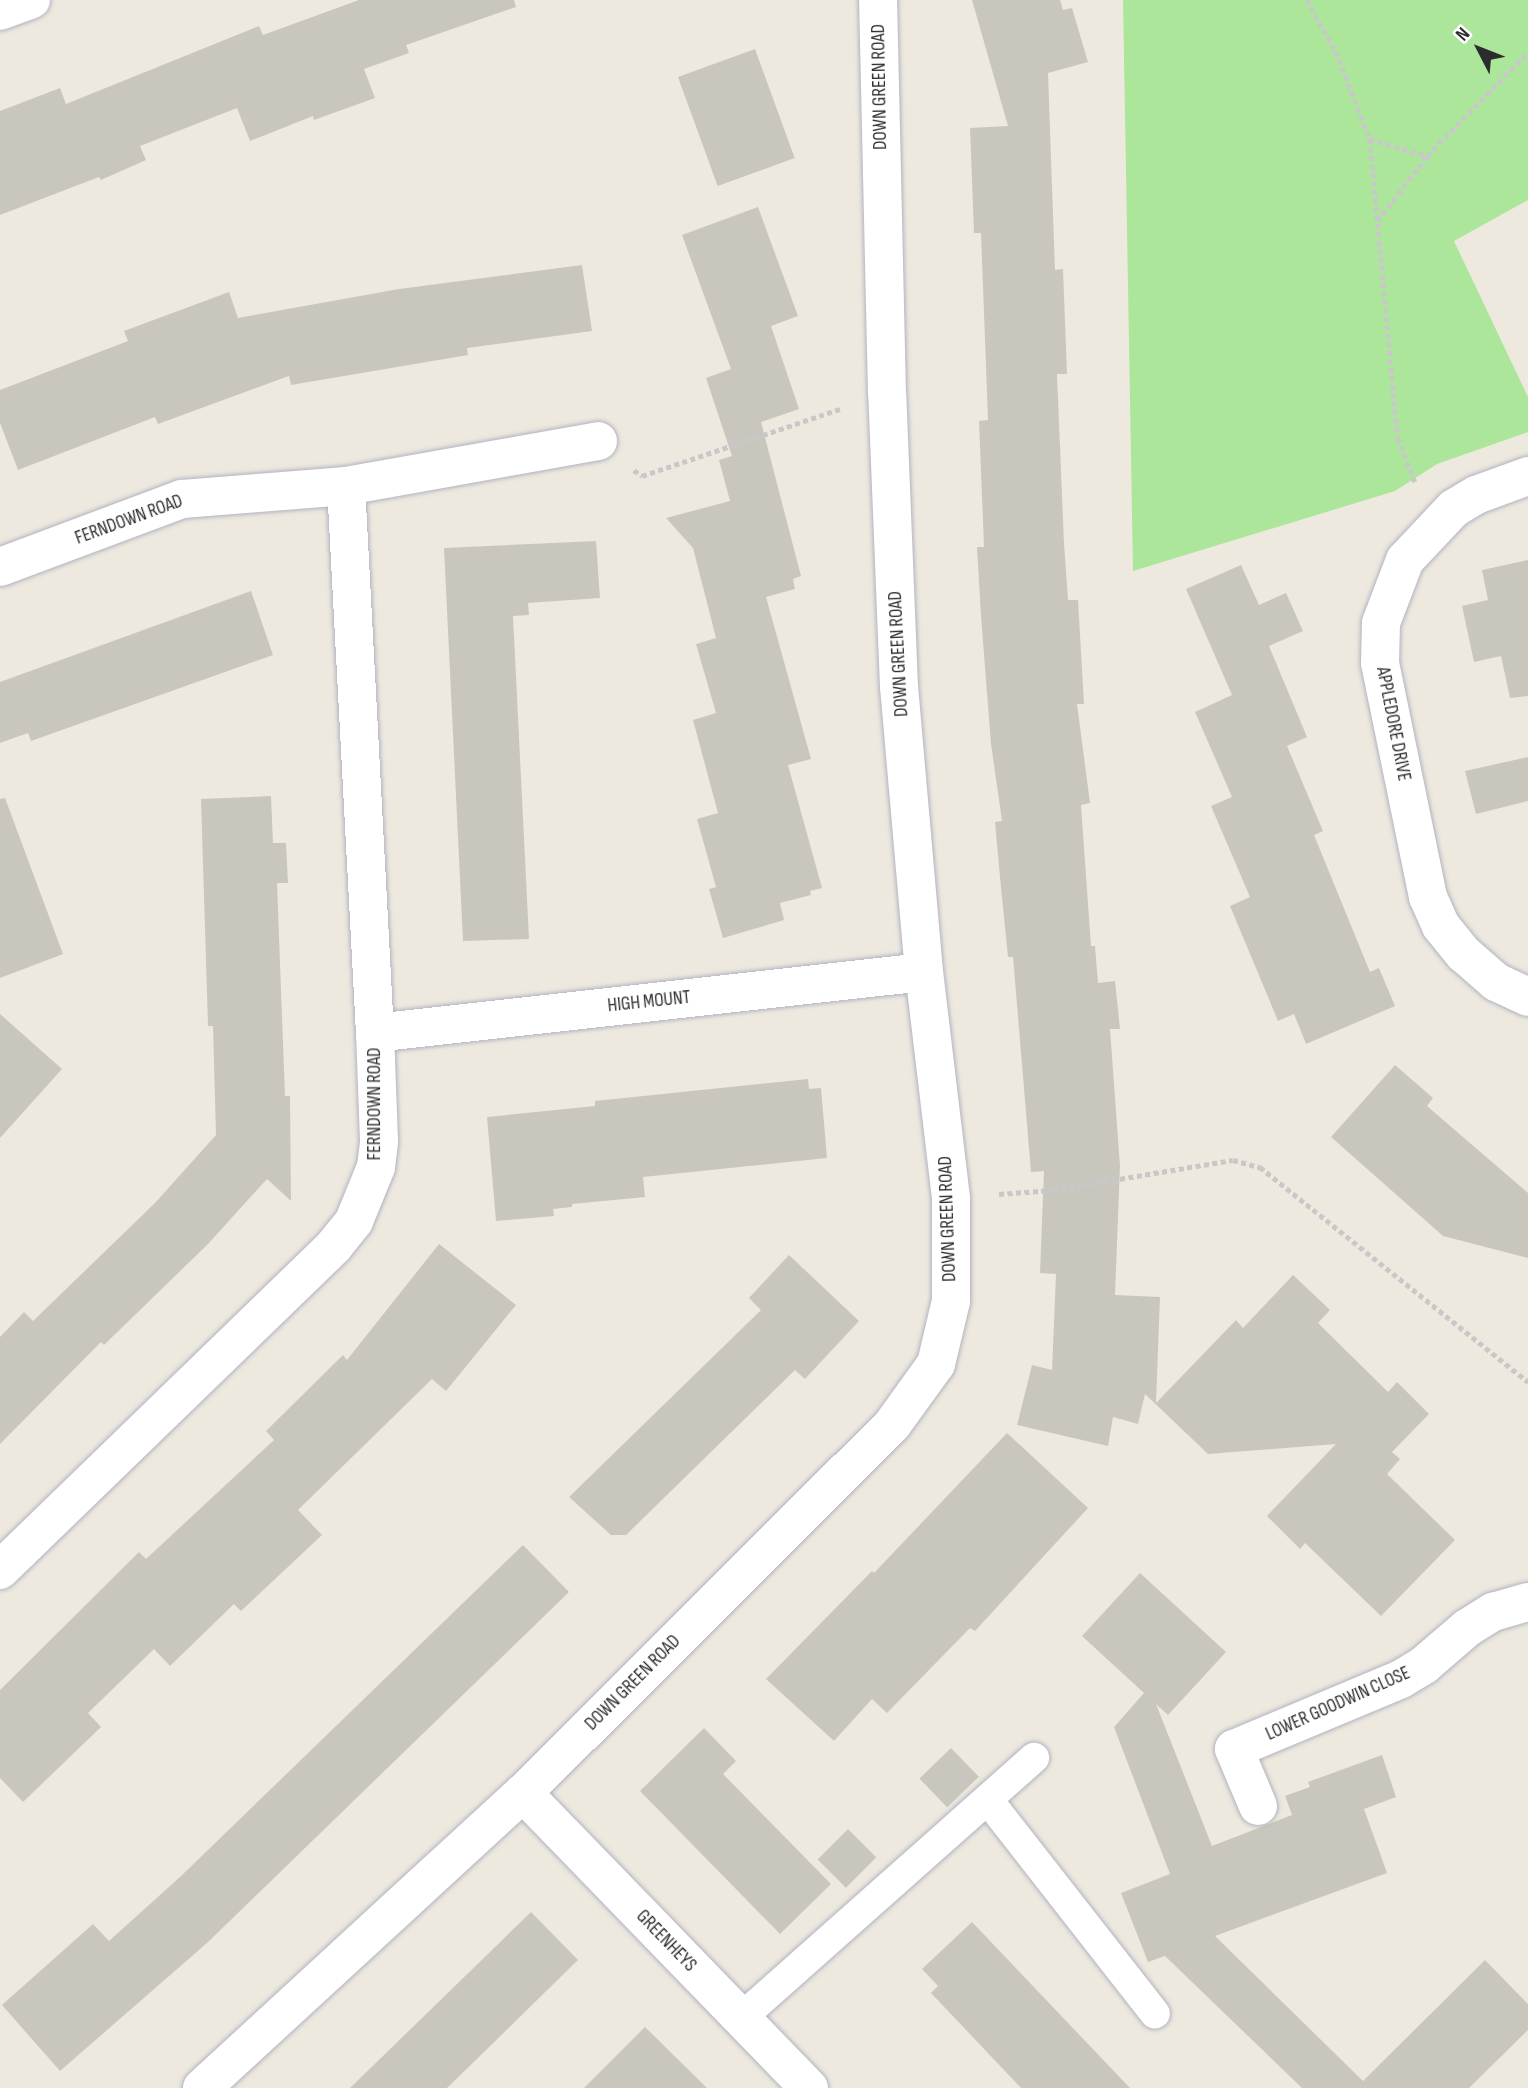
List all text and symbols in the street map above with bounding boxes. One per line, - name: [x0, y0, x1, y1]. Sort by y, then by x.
- north arrow: [1444, 14, 1514, 84]
- text: N: [1451, 23, 1475, 46]
- street label: DOWN GREEN ROAD: [868, 24, 892, 150]
- street label: FERNDOWN ROAD: [72, 490, 186, 550]
- street label: DOWN GREEN ROAD: [884, 591, 914, 717]
- street label: APPLEDORE DRIVE: [1371, 665, 1415, 783]
- street label: HIGH MOUNT: [606, 986, 692, 1018]
- street label: FERNDOWN ROAD: [364, 1048, 386, 1160]
- street label: DOWN GREEN ROAD: [934, 1156, 962, 1282]
- street label: DOWN GREEN ROAD: [580, 1630, 686, 1736]
- street label: LOWER GOODWIN CLOSE: [1262, 1662, 1414, 1746]
- street label: GREENHEYS: [631, 1905, 701, 1977]

